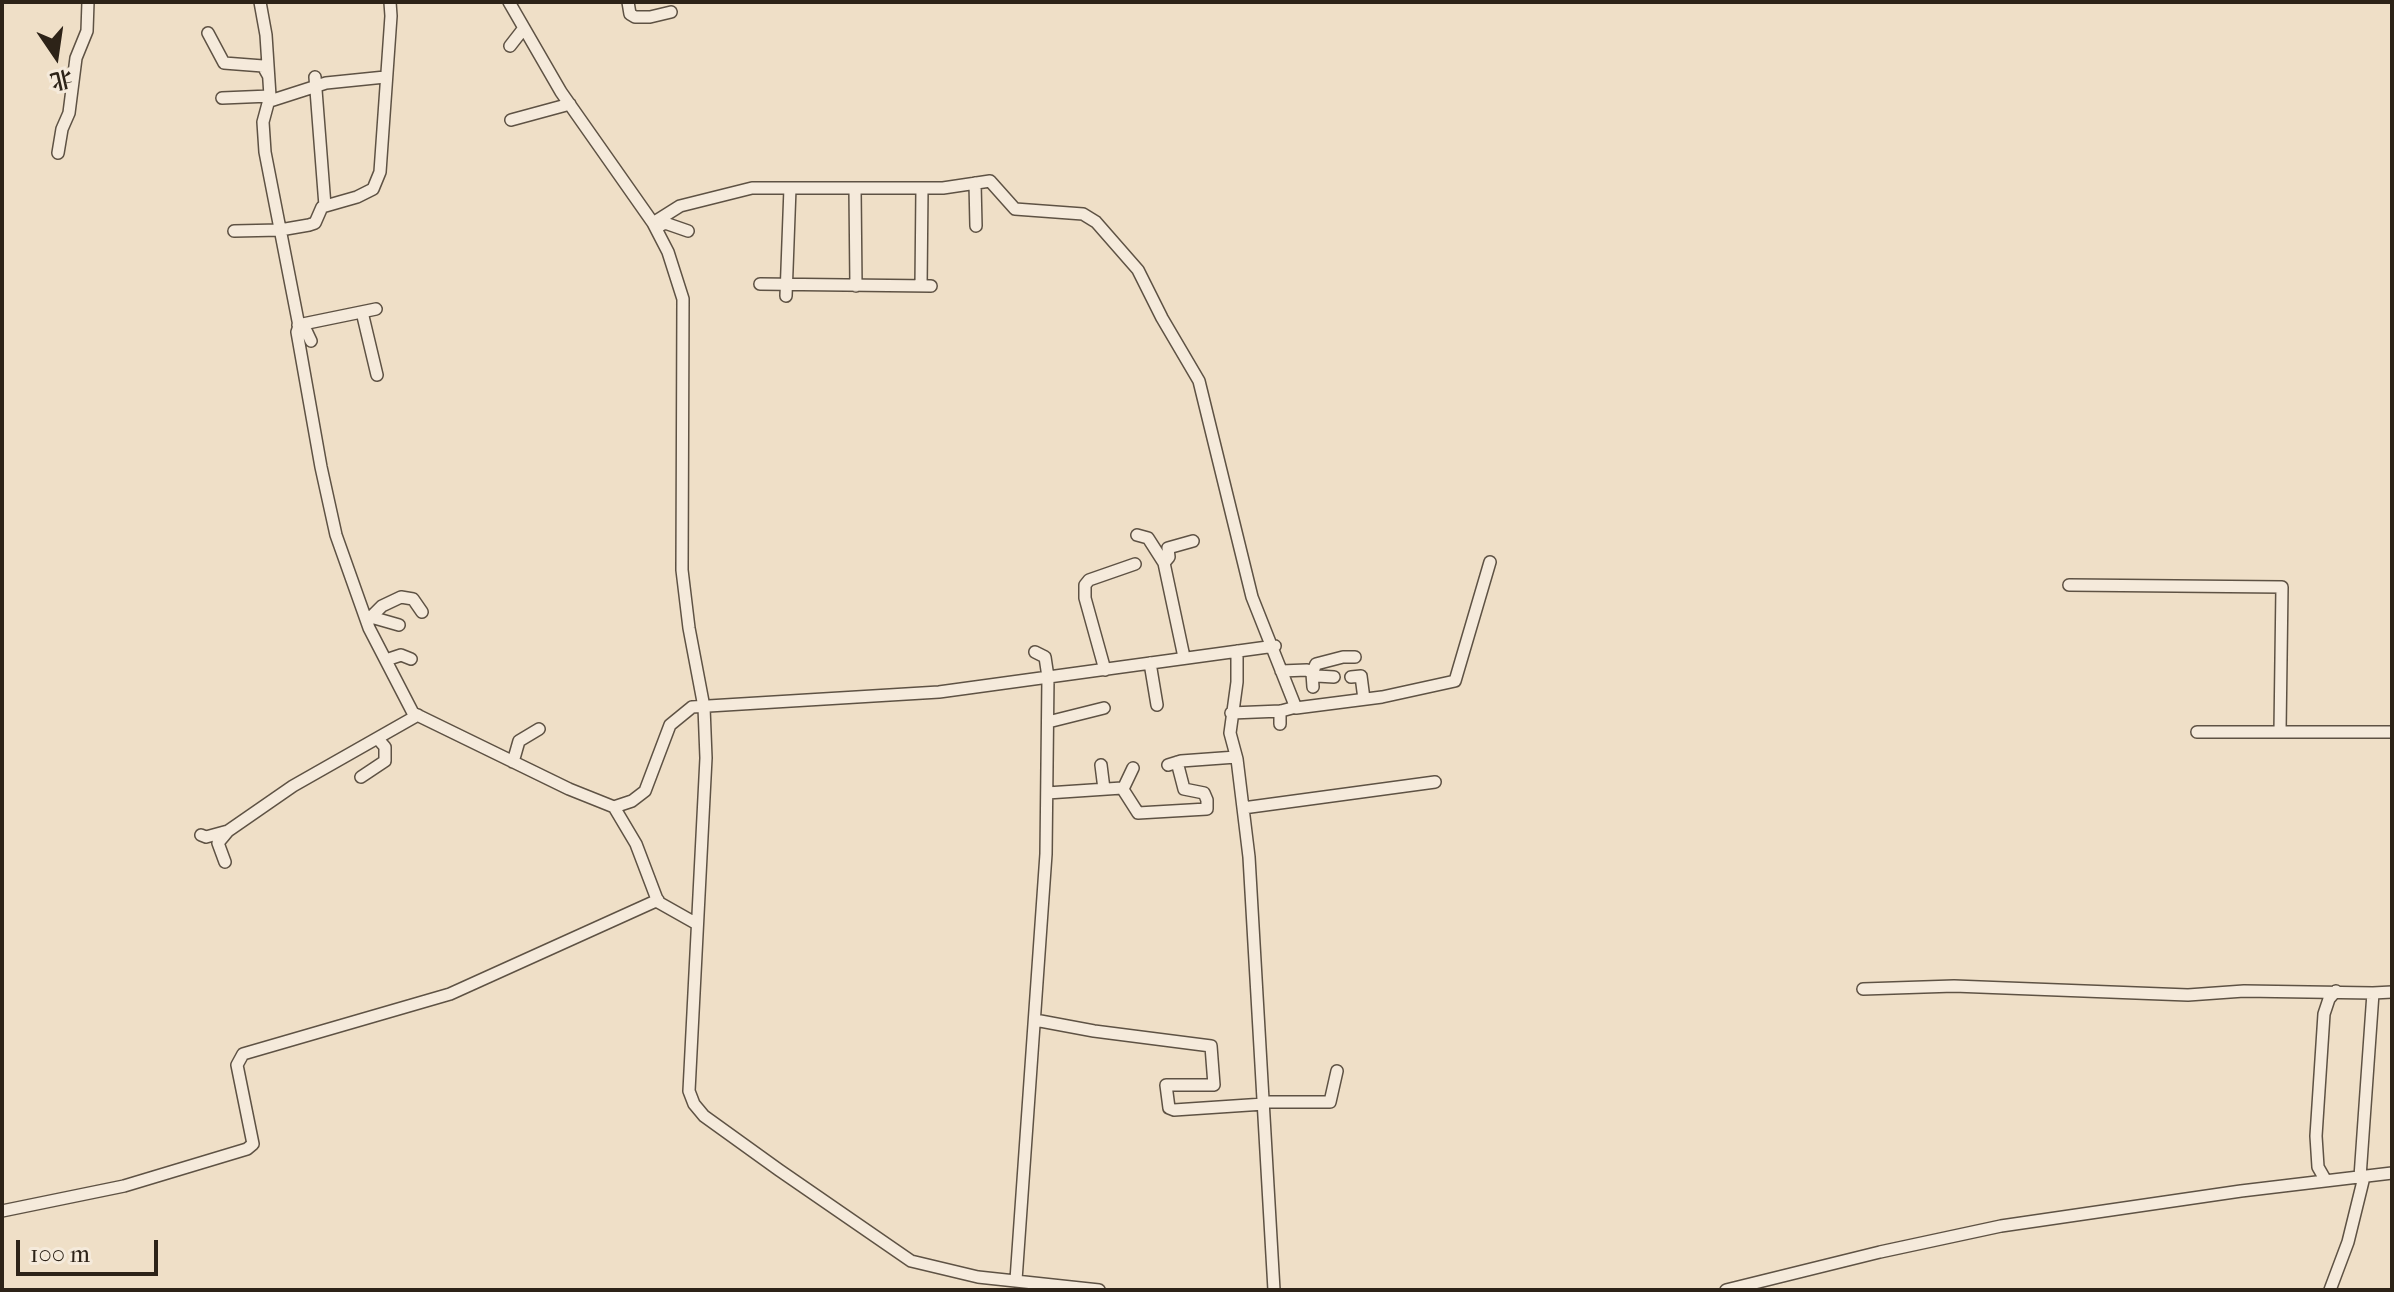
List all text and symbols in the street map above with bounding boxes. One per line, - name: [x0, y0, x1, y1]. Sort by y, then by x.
- north arrow: [16, 16, 96, 96]
- text: 北: [48, 64, 75, 95]
- scale bar: [20, 1224, 162, 1274]
- text: 100 m: [30, 1240, 90, 1268]

